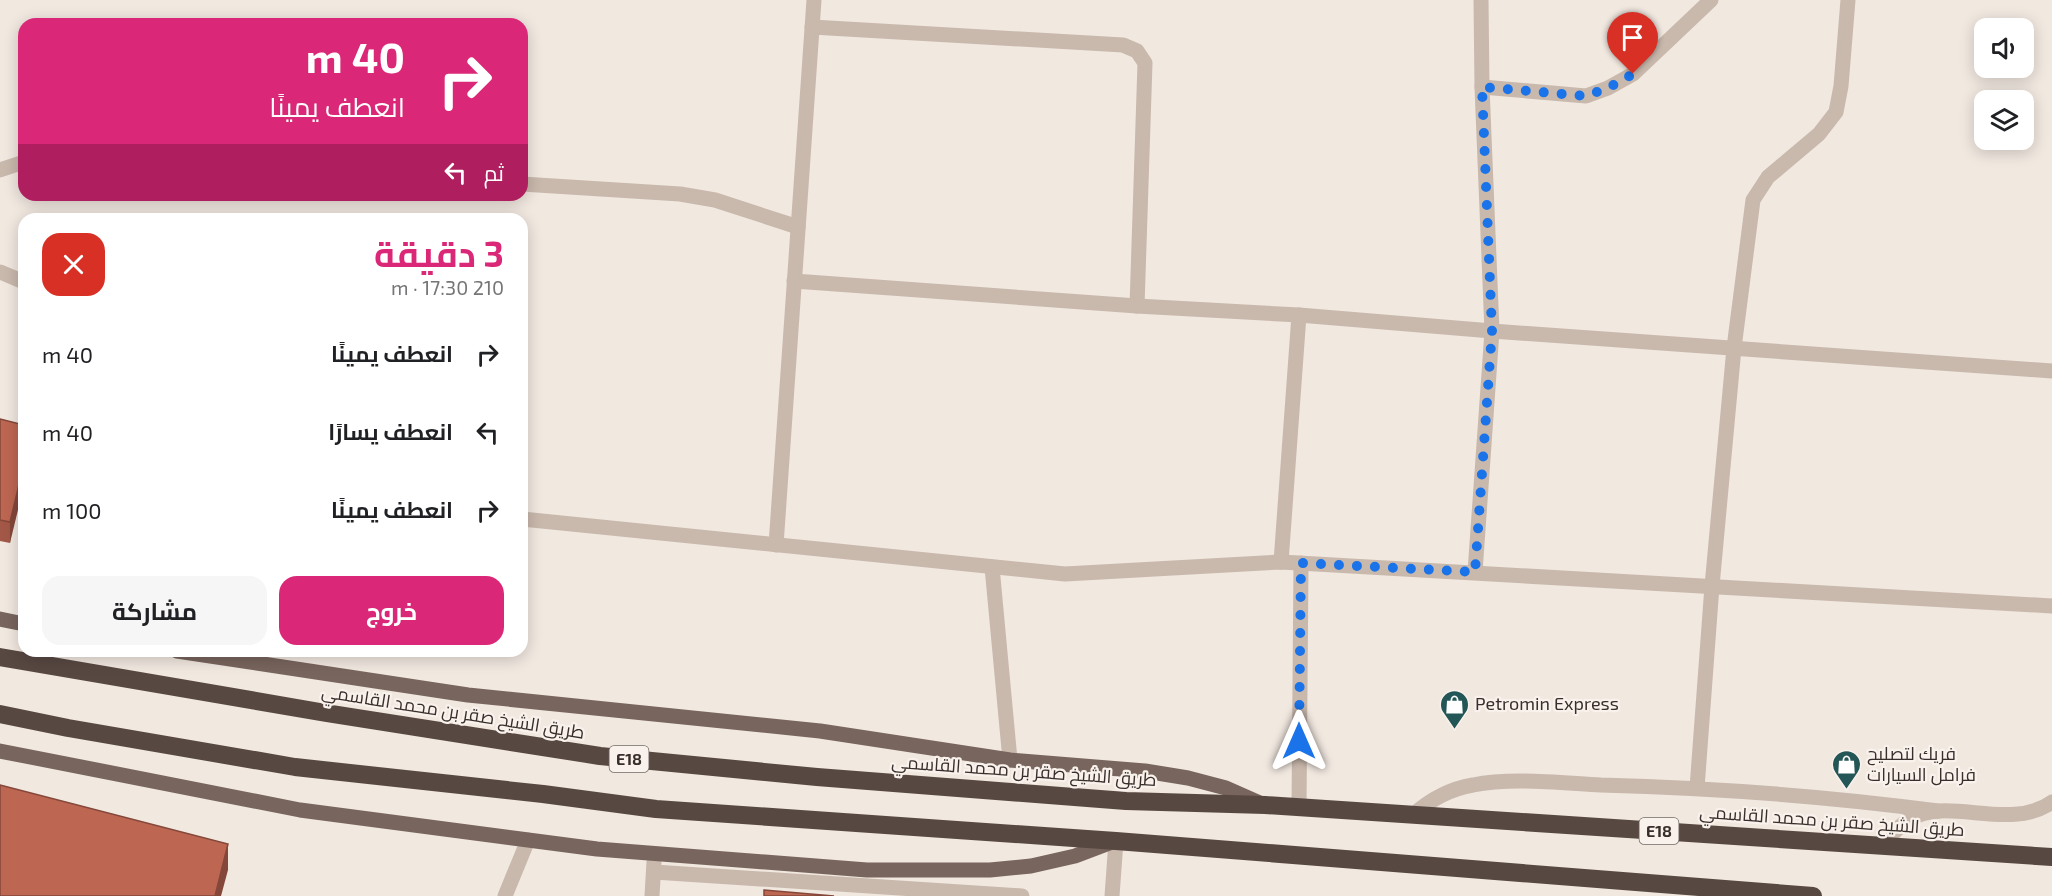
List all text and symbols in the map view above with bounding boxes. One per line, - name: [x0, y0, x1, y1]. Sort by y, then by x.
- pin: [1607, 12, 1658, 74]
- map controls: [1974, 18, 2034, 150]
- button: sound: [1974, 18, 2034, 78]
- icon: arrive: [1616, 21, 1649, 54]
- text: 40 m: [306, 31, 405, 81]
- icon: right: [426, 42, 504, 120]
- text: انعطف يمينًا: [269, 90, 405, 122]
- button: layers: [1974, 90, 2034, 150]
- icon: left: [439, 156, 472, 189]
- text: ثم: [484, 159, 504, 185]
- text: 3 دقيقة: [374, 231, 504, 274]
- button: close: [42, 233, 105, 296]
- text: 210 m · 17:30: [391, 275, 504, 299]
- icon: right: [471, 338, 504, 371]
- text: انعطف يمينًا: [331, 340, 453, 366]
- text: 40 m: [42, 341, 93, 367]
- icon: left: [471, 416, 504, 449]
- text: انعطف يسارًا: [328, 418, 453, 444]
- text: 40 m: [42, 419, 93, 445]
- icon: right: [471, 494, 504, 527]
- text: انعطف يمينًا: [331, 496, 453, 522]
- text: 100 m: [42, 497, 101, 523]
- button: مشاركة: [42, 576, 267, 645]
- button: خروج: [279, 576, 504, 645]
- street label: طريق الشيخ صقر بن محمد القاسمي: [320, 679, 586, 747]
- shop icon: Petromin Express: [1438, 688, 1470, 730]
- place label: Petromin Express: [1475, 692, 1619, 714]
- position arrow: [1267, 709, 1331, 773]
- place label: فريك لتصليح فرامل السيارات: [1867, 742, 1976, 786]
- road number: E18: [610, 746, 648, 772]
- shop icon: فريك لتصليح فرامل السيارات: [1830, 748, 1862, 790]
- street label: طريق الشيخ صقر بن محمد القاسمي: [890, 750, 1157, 794]
- street label: طريق الشيخ صقر بن محمد القاسمي: [1698, 800, 1965, 844]
- road number: E18: [1640, 818, 1678, 844]

